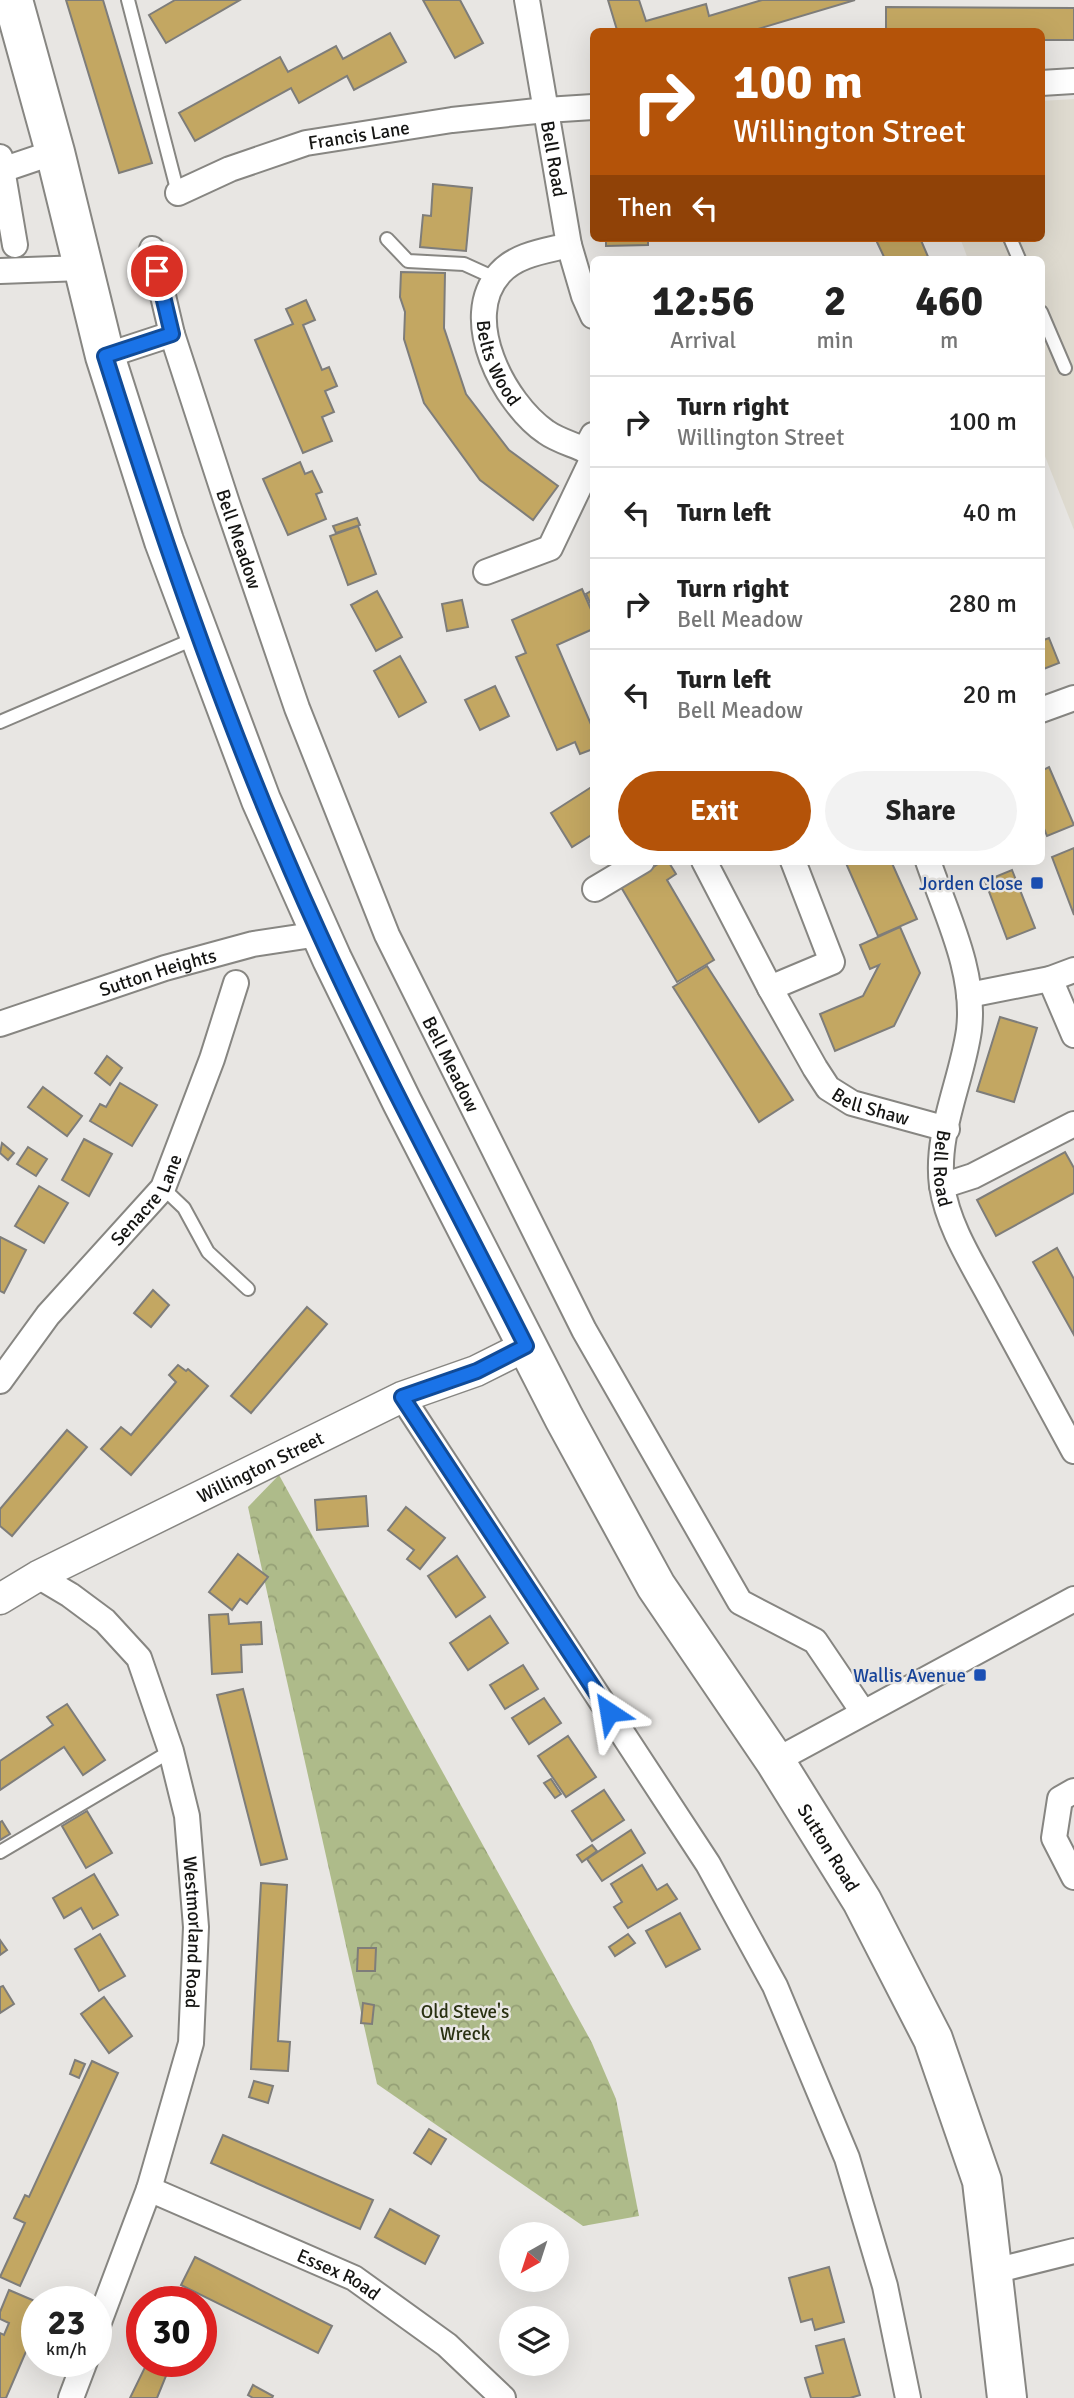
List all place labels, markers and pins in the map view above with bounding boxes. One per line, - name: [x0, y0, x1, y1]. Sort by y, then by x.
- pin: [127, 241, 187, 301]
- place label: Jorden Close: [919, 872, 1023, 896]
- marker: Jorden Close: [1029, 875, 1045, 891]
- place label: Wallis Avenue: [853, 1664, 966, 1688]
- marker: Wallis Avenue: [972, 1667, 988, 1683]

